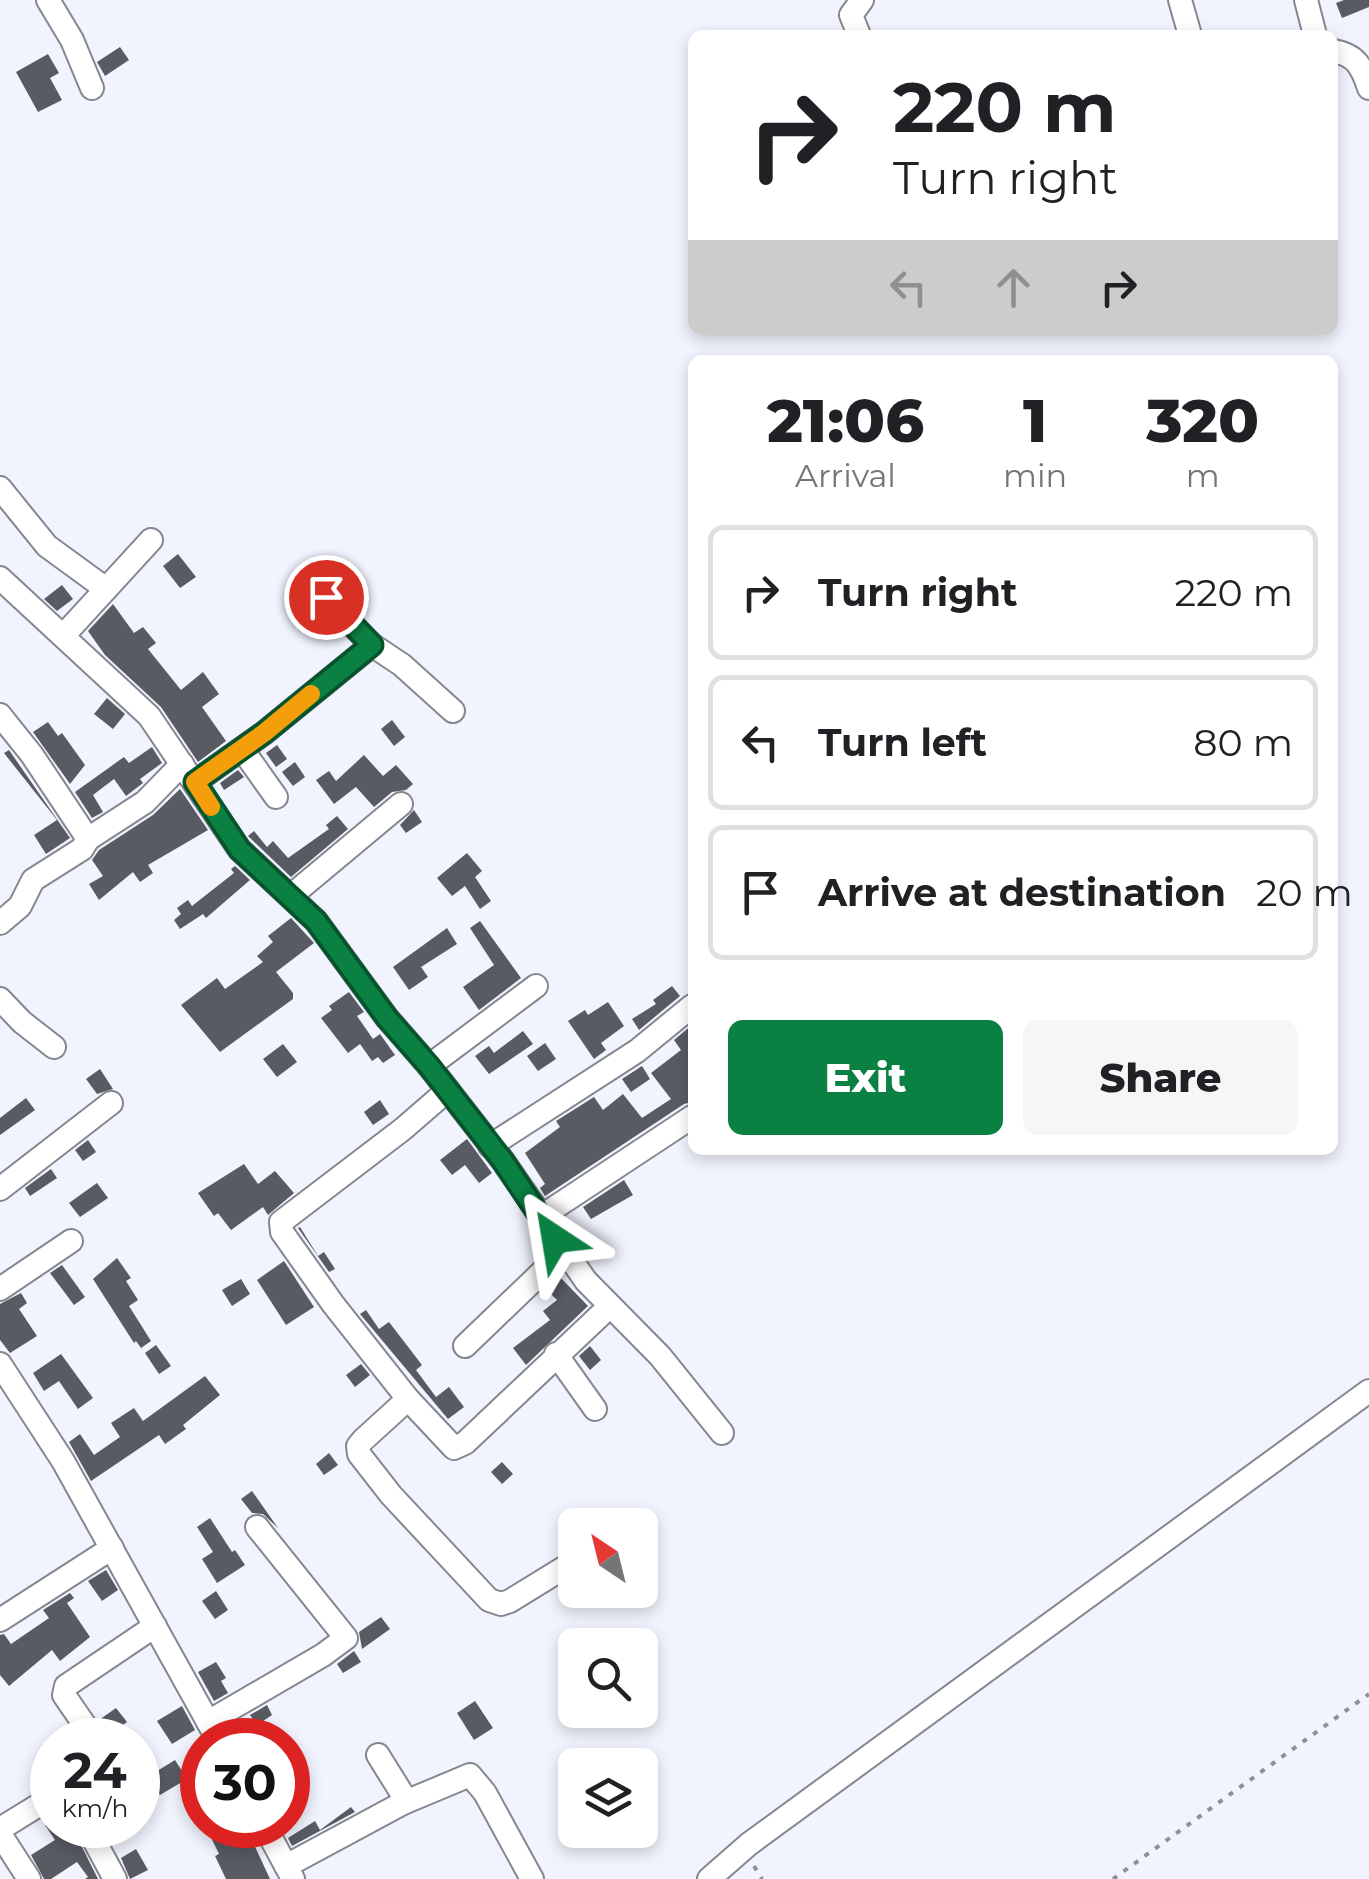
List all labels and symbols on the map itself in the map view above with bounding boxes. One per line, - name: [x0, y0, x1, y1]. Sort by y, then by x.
- pin: [284, 555, 369, 640]
- position arrow: [503, 1187, 607, 1291]
- north arrow: [558, 1508, 658, 1608]
- speed limit sign: 30: [180, 1718, 310, 1848]

